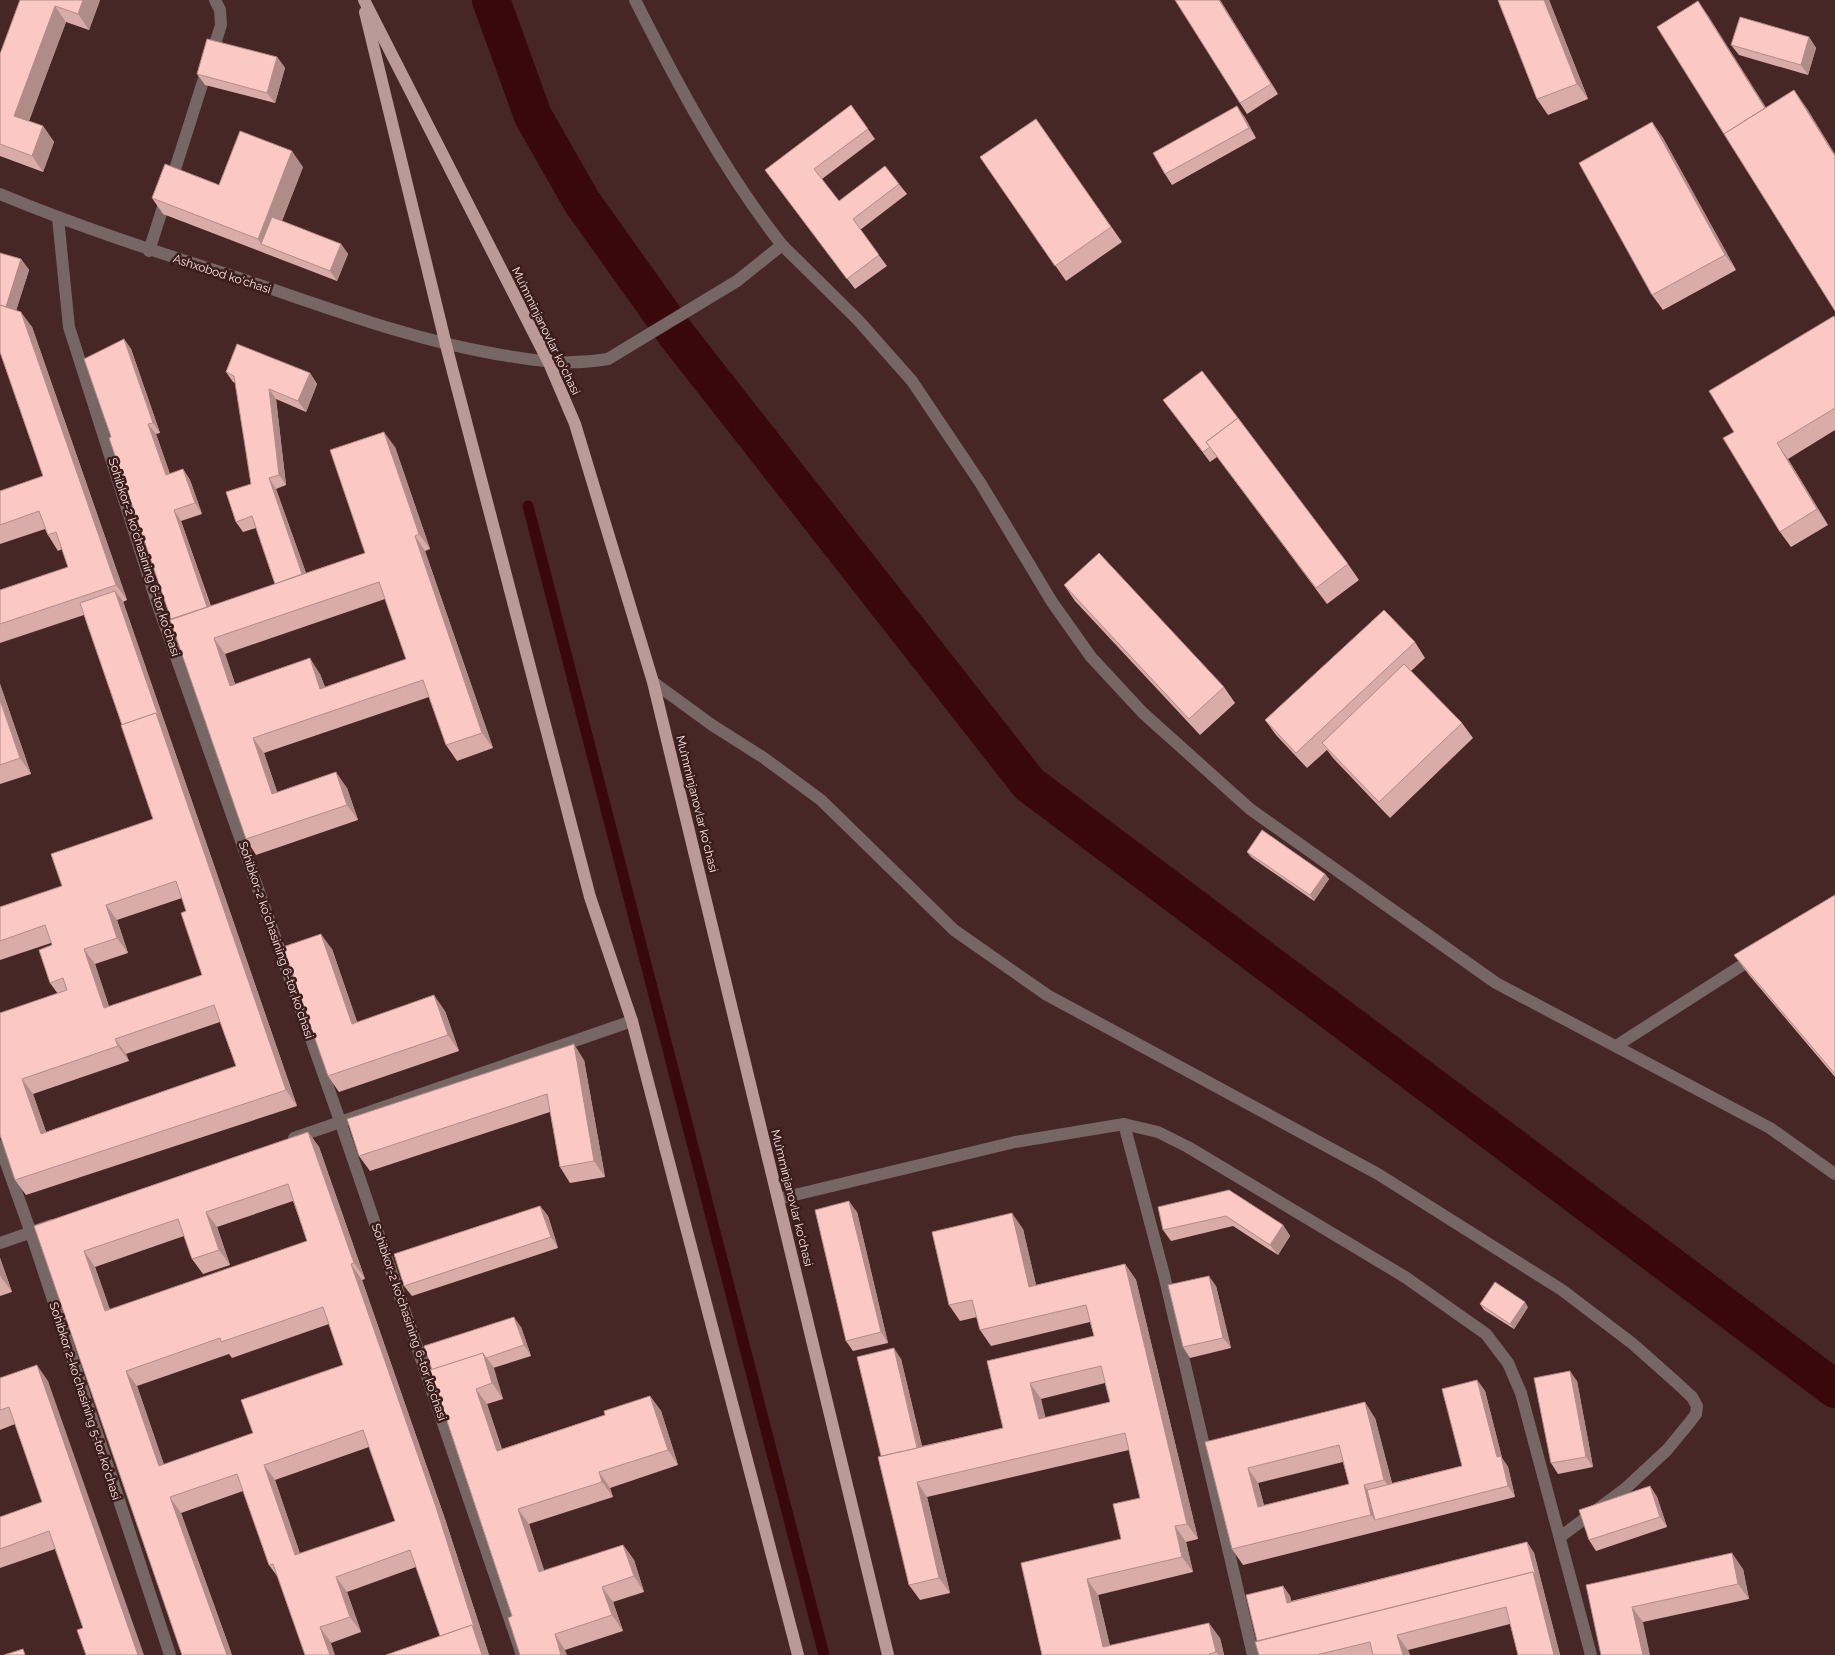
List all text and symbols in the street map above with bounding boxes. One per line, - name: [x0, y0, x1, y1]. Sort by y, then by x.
- street label: Ashxobod ko'chasi: [171, 252, 273, 296]
- street label: Mu’mminjanovlar ko‘chasi: [509, 265, 583, 397]
- street label: Sohibkor-2 ko‘chasining 6-tor ko‘chasi: [105, 456, 183, 658]
- street label: Mu’mminjanovlar ko‘chasi: [673, 734, 721, 874]
- street label: Sohibkor-2 ko‘chasining 6-tor ko‘chasi: [236, 840, 316, 1040]
- street label: Mu’mminjanovlar ko‘chasi: [768, 1128, 816, 1268]
- street label: Sohibkor-2 ko‘chasining 6-tor ko‘chasi: [369, 1222, 449, 1422]
- street label: Sohibkor 2-ko‘chasining 5-tor ko‘chasi: [46, 1300, 124, 1502]

